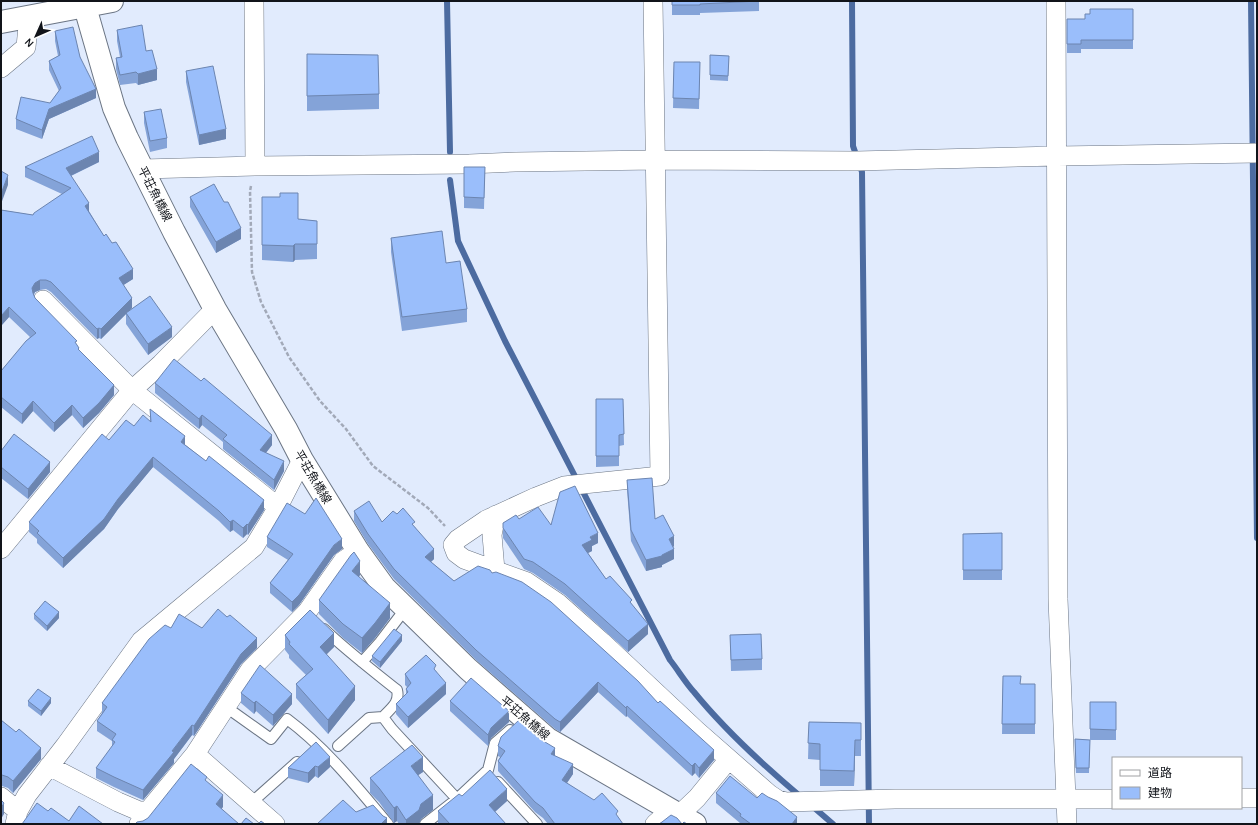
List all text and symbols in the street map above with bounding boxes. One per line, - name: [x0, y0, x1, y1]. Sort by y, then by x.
- north arrow: [16, 16, 56, 56]
- text: N: [22, 35, 37, 50]
- street label: 平荘魚橋線: [135, 164, 175, 224]
- street label: 平荘魚橋線: [292, 448, 334, 506]
- street label: 平荘魚橋線: [498, 693, 552, 743]
- legend: [1112, 757, 1242, 809]
- text: 道路: [1148, 766, 1172, 780]
- text: 建物: [1148, 786, 1172, 800]

